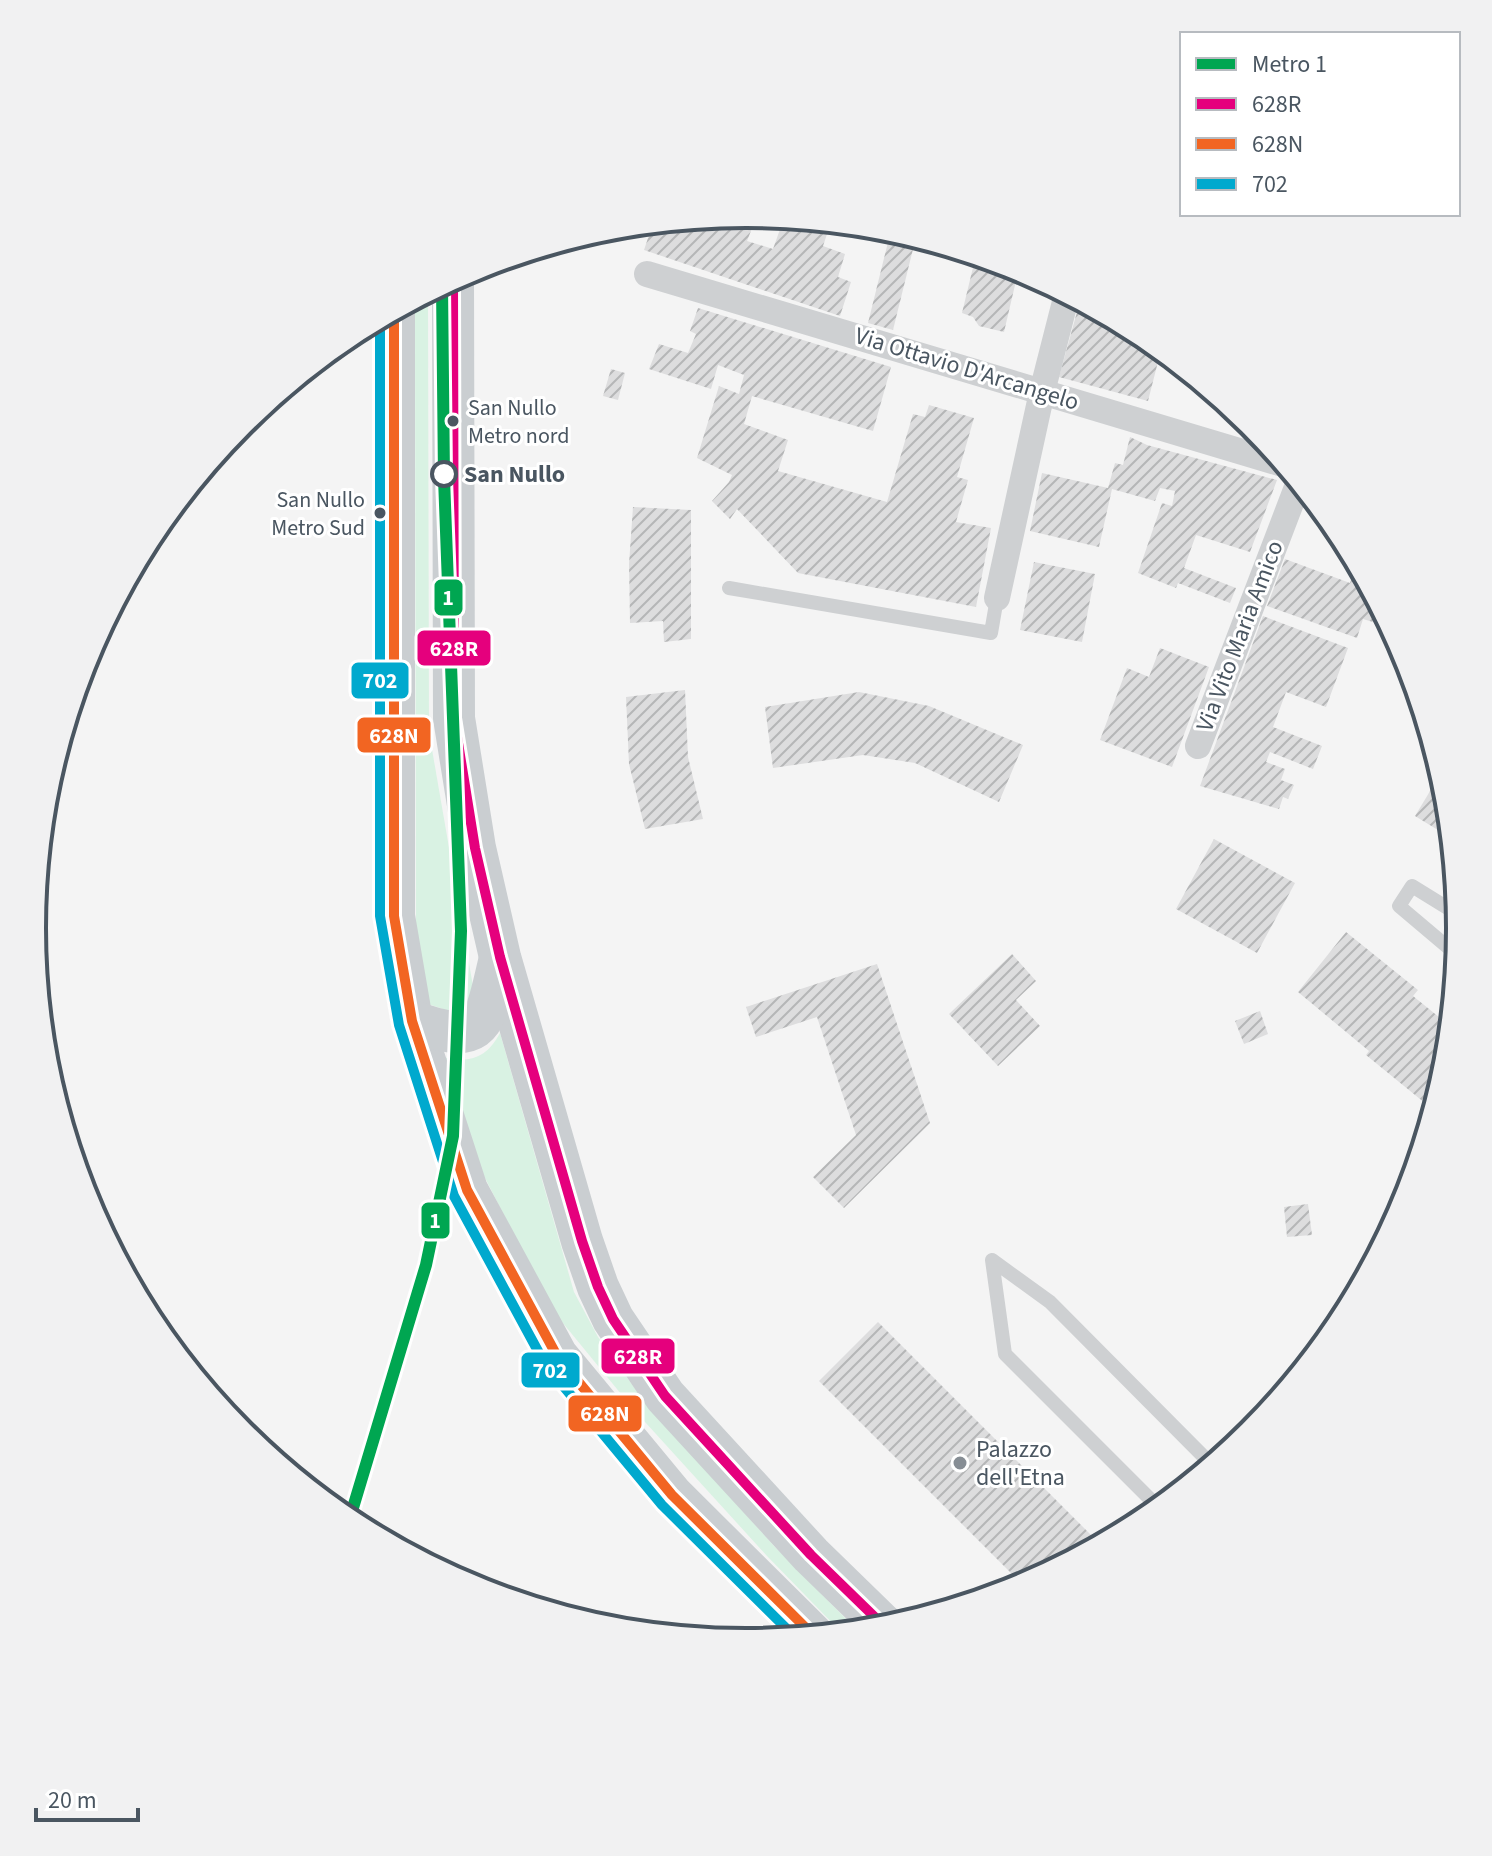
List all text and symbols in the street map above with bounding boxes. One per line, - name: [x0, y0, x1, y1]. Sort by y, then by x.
- legend: [1180, 32, 1460, 216]
- text: Metro 1: [1252, 47, 1327, 82]
- text: 628R: [1252, 87, 1302, 122]
- text: 628N: [1252, 127, 1303, 162]
- text: 702: [1252, 167, 1288, 202]
- street label: Via Ottavio D'Arcangelo: [851, 318, 1083, 420]
- place label: San Nullo Metro nord: [468, 392, 569, 452]
- marker: San Nullo Metro nord: [445, 413, 461, 429]
- place label: San Nullo: [464, 457, 565, 492]
- marker: San Nullo: [431, 461, 457, 487]
- place label: San Nullo Metro Sud: [271, 484, 365, 544]
- marker: San Nullo Metro Sud: [372, 505, 388, 521]
- street label: Via Vito Maria Amico: [1187, 535, 1293, 737]
- line badge: 1: [433, 578, 464, 617]
- text: 1: [442, 582, 454, 614]
- line badge: 628R: [416, 629, 492, 667]
- text: 628R: [430, 633, 479, 665]
- line badge: 702: [350, 661, 410, 700]
- text: 702: [363, 665, 397, 697]
- line badge: 628N: [356, 716, 432, 754]
- text: 628N: [369, 720, 419, 752]
- line badge: 1: [420, 1201, 451, 1240]
- text: 1: [429, 1205, 441, 1237]
- line badge: 628R: [600, 1337, 676, 1375]
- text: 628R: [614, 1341, 663, 1373]
- line badge: 702: [520, 1351, 581, 1389]
- text: 702: [533, 1355, 567, 1387]
- line badge: 628N: [567, 1394, 643, 1433]
- text: 628N: [580, 1398, 630, 1430]
- place label: Palazzo dell'Etna: [976, 1432, 1065, 1495]
- marker: Palazzo dell'Etna: [951, 1454, 969, 1472]
- scale bar: [36, 1772, 138, 1822]
- text: 20 m: [48, 1783, 97, 1818]

